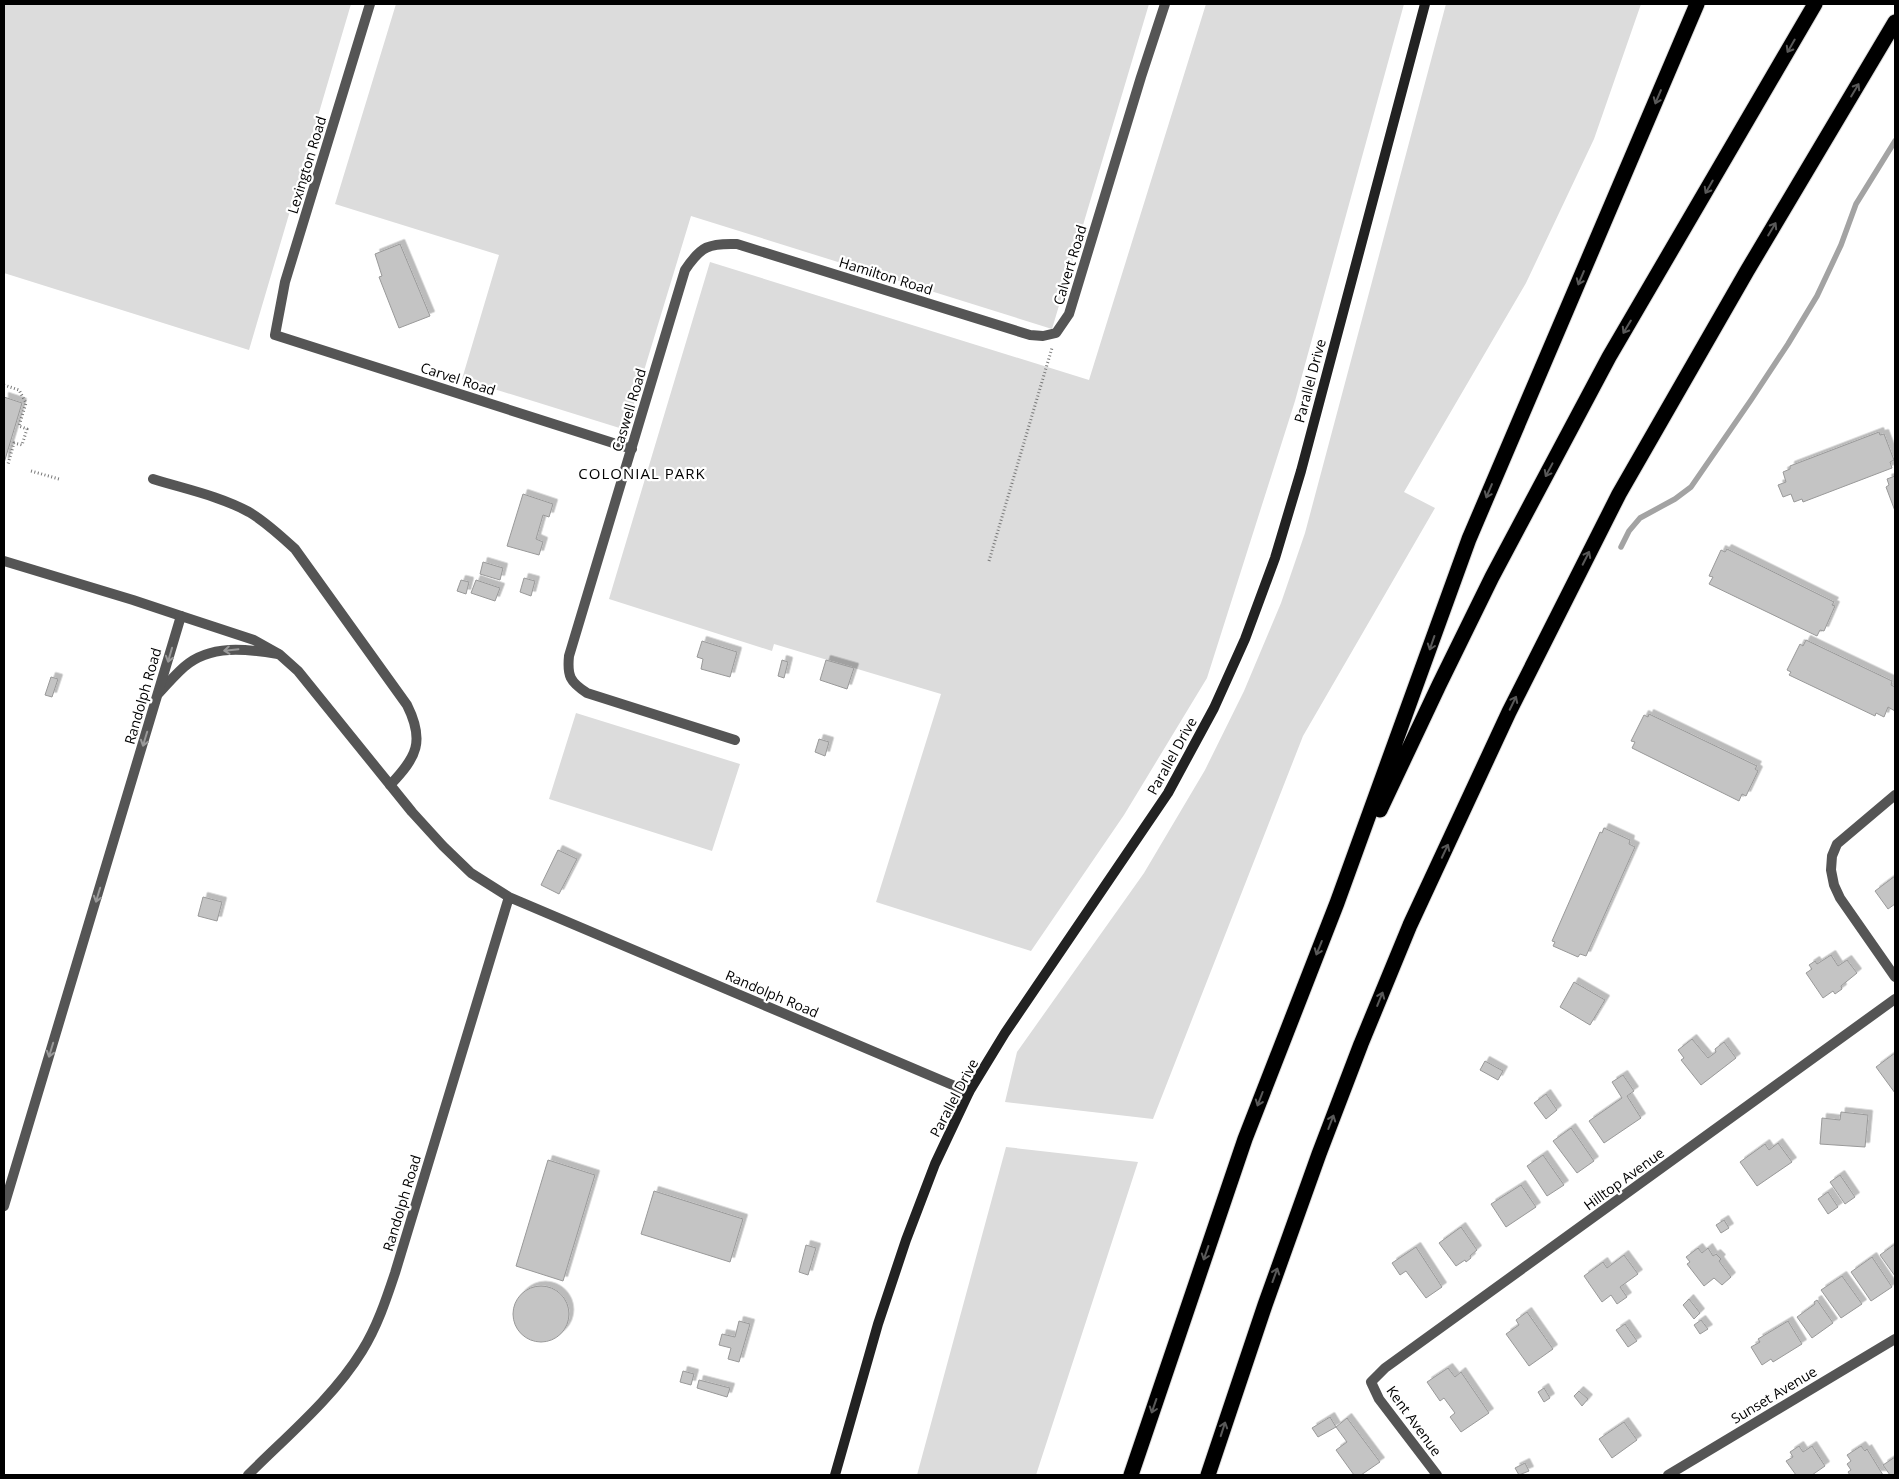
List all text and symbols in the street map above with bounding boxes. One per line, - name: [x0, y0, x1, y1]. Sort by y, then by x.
- one-way arrow: [1785, 38, 1795, 53]
- one-way arrow: [1850, 83, 1860, 97]
- one-way arrow: [1653, 89, 1663, 104]
- street label: Lexington Road: [283, 114, 330, 216]
- one-way arrow: [1704, 179, 1714, 193]
- street label: Calvert Road: [1048, 223, 1091, 307]
- one-way arrow: [1767, 223, 1777, 237]
- street label: Hamilton Road: [837, 252, 935, 299]
- one-way arrow: [1576, 269, 1585, 285]
- one-way arrow: [1622, 319, 1632, 334]
- street label: Parallel Drive: [1289, 337, 1330, 425]
- street label: Carvel Road: [418, 357, 498, 400]
- street label: Caswell Road: [607, 366, 650, 454]
- one-way arrow: [1544, 462, 1554, 477]
- district label: COLONIAL PARK: [578, 463, 706, 483]
- one-way arrow: [1484, 483, 1494, 498]
- one-way arrow: [1582, 551, 1591, 566]
- one-way arrow: [1426, 635, 1436, 651]
- street label: Randolph Road: [120, 645, 165, 746]
- one-way arrow: [223, 645, 239, 655]
- one-way arrow: [165, 646, 174, 662]
- one-way arrow: [1509, 696, 1518, 711]
- street label: Parallel Drive: [1142, 713, 1201, 798]
- one-way arrow: [140, 731, 150, 747]
- one-way arrow: [1441, 844, 1450, 859]
- one-way arrow: [93, 887, 103, 903]
- one-way arrow: [1314, 940, 1323, 955]
- street label: Randolph Road: [723, 965, 822, 1022]
- one-way arrow: [1376, 992, 1385, 1007]
- one-way arrow: [45, 1042, 55, 1058]
- street label: Parallel Drive: [925, 1055, 982, 1140]
- one-way arrow: [1255, 1091, 1264, 1107]
- one-way arrow: [1327, 1115, 1336, 1131]
- street label: Hilltop Avenue: [1580, 1143, 1668, 1214]
- street label: Randolph Road: [378, 1152, 425, 1253]
- one-way arrow: [1201, 1244, 1210, 1260]
- one-way arrow: [1271, 1267, 1281, 1283]
- street label: Sunset Avenue: [1727, 1361, 1820, 1428]
- street label: Kent Avenue: [1383, 1382, 1446, 1460]
- one-way arrow: [1149, 1398, 1158, 1414]
- one-way arrow: [1219, 1421, 1229, 1437]

